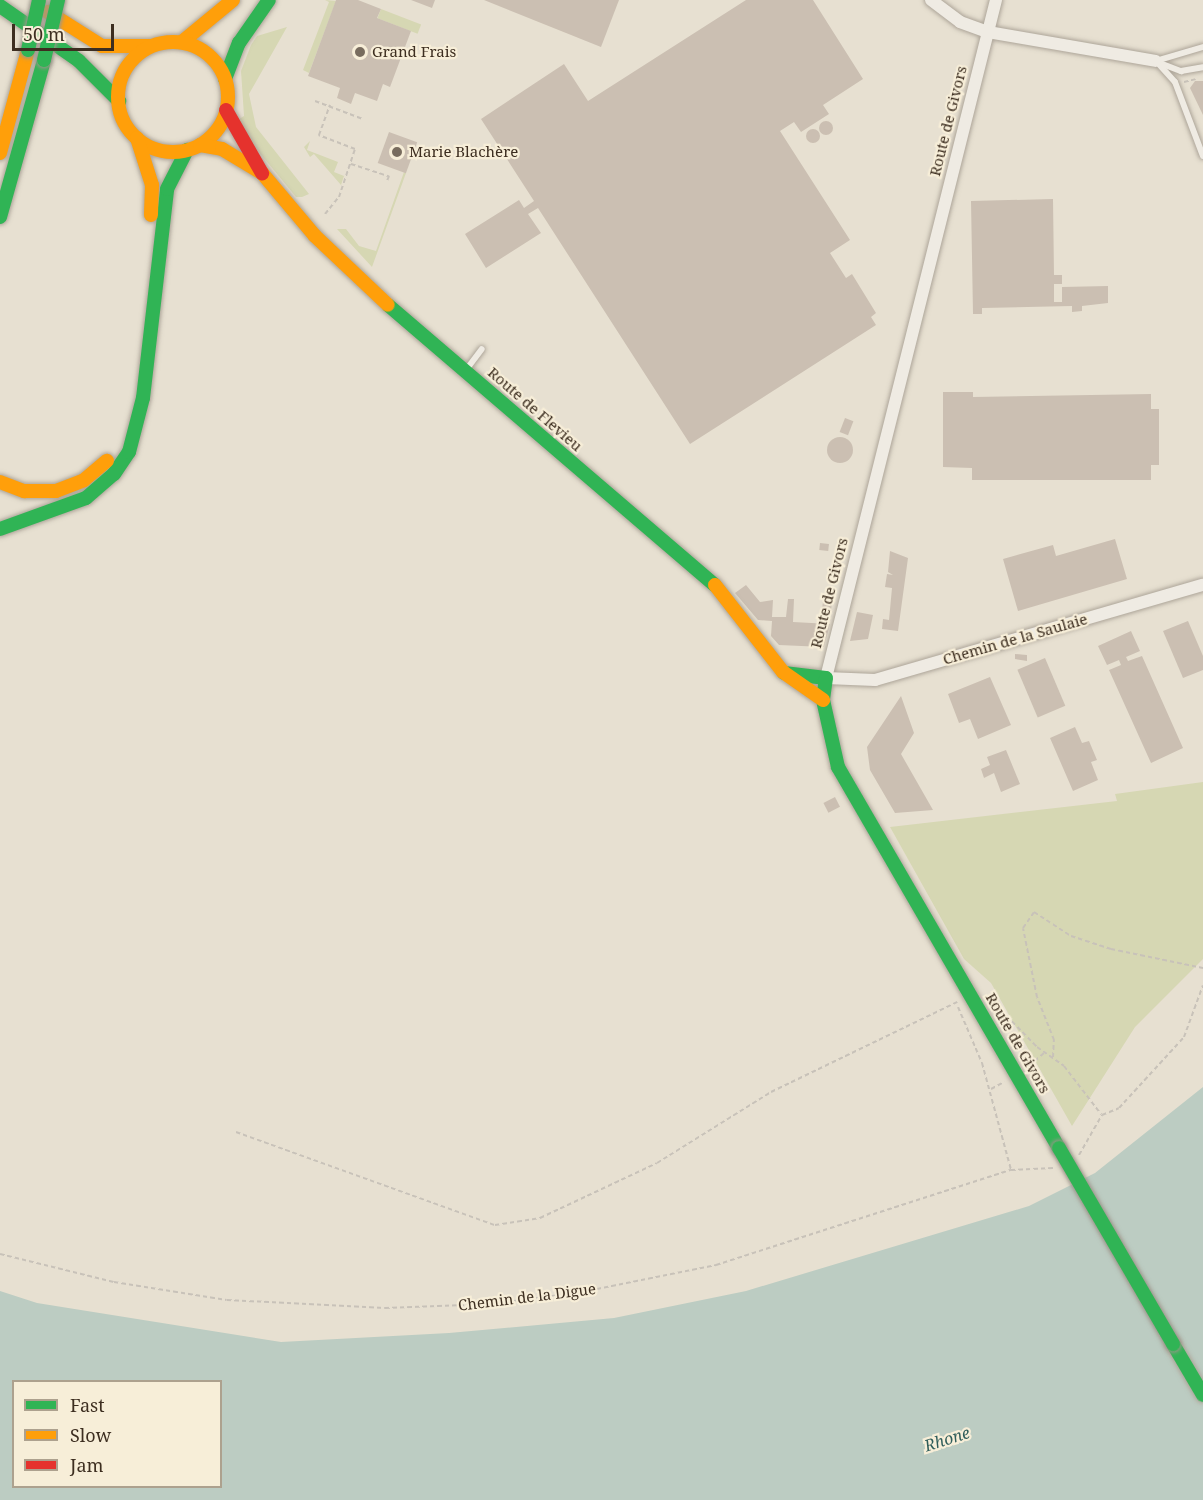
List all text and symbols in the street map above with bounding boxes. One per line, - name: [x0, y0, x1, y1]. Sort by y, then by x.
- scale bar: [15, 12, 117, 50]
- text: 50 m: [23, 22, 65, 46]
- place label: Grand Frais: [372, 43, 456, 61]
- marker: Grand Frais: [353, 45, 367, 59]
- street label: Route de Givors: [926, 64, 970, 178]
- place label: Marie Blachère: [409, 143, 518, 161]
- marker: Marie Blachère: [390, 145, 404, 159]
- street label: Route de Flevieu: [484, 363, 586, 455]
- street label: Route de Givors: [807, 536, 851, 650]
- street label: Chemin de la Saulaie: [941, 610, 1089, 668]
- street label: Route de Givors: [982, 990, 1054, 1096]
- street label: Chemin de la Digue: [457, 1280, 597, 1314]
- legend: [12, 1380, 222, 1488]
- text: Fast: [70, 1393, 105, 1417]
- text: Slow: [70, 1423, 111, 1447]
- water label: Rhone: [922, 1423, 972, 1455]
- text: Jam: [70, 1453, 104, 1477]

